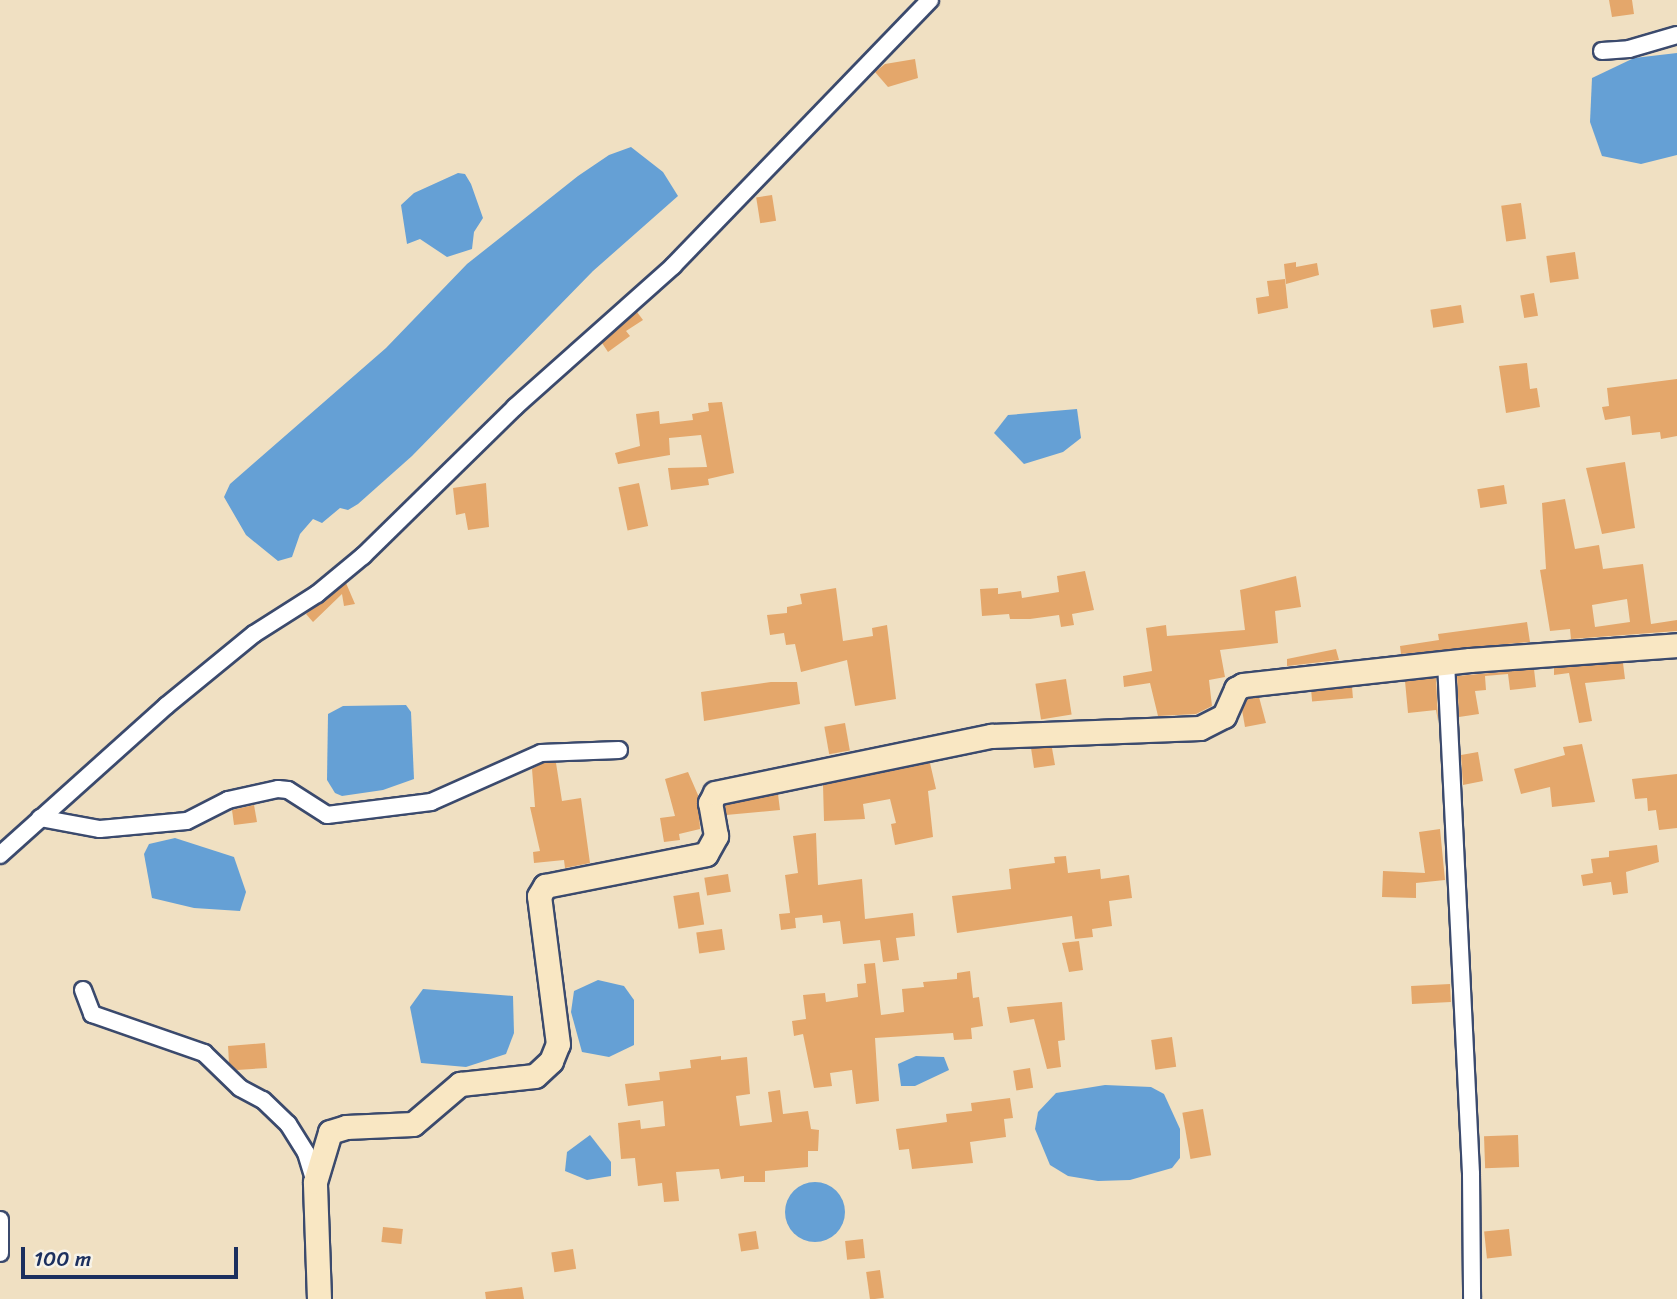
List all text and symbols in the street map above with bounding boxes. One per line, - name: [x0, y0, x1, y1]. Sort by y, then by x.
- scale bar: [24, 1232, 242, 1276]
- text: 100 m: [34, 1240, 91, 1278]

